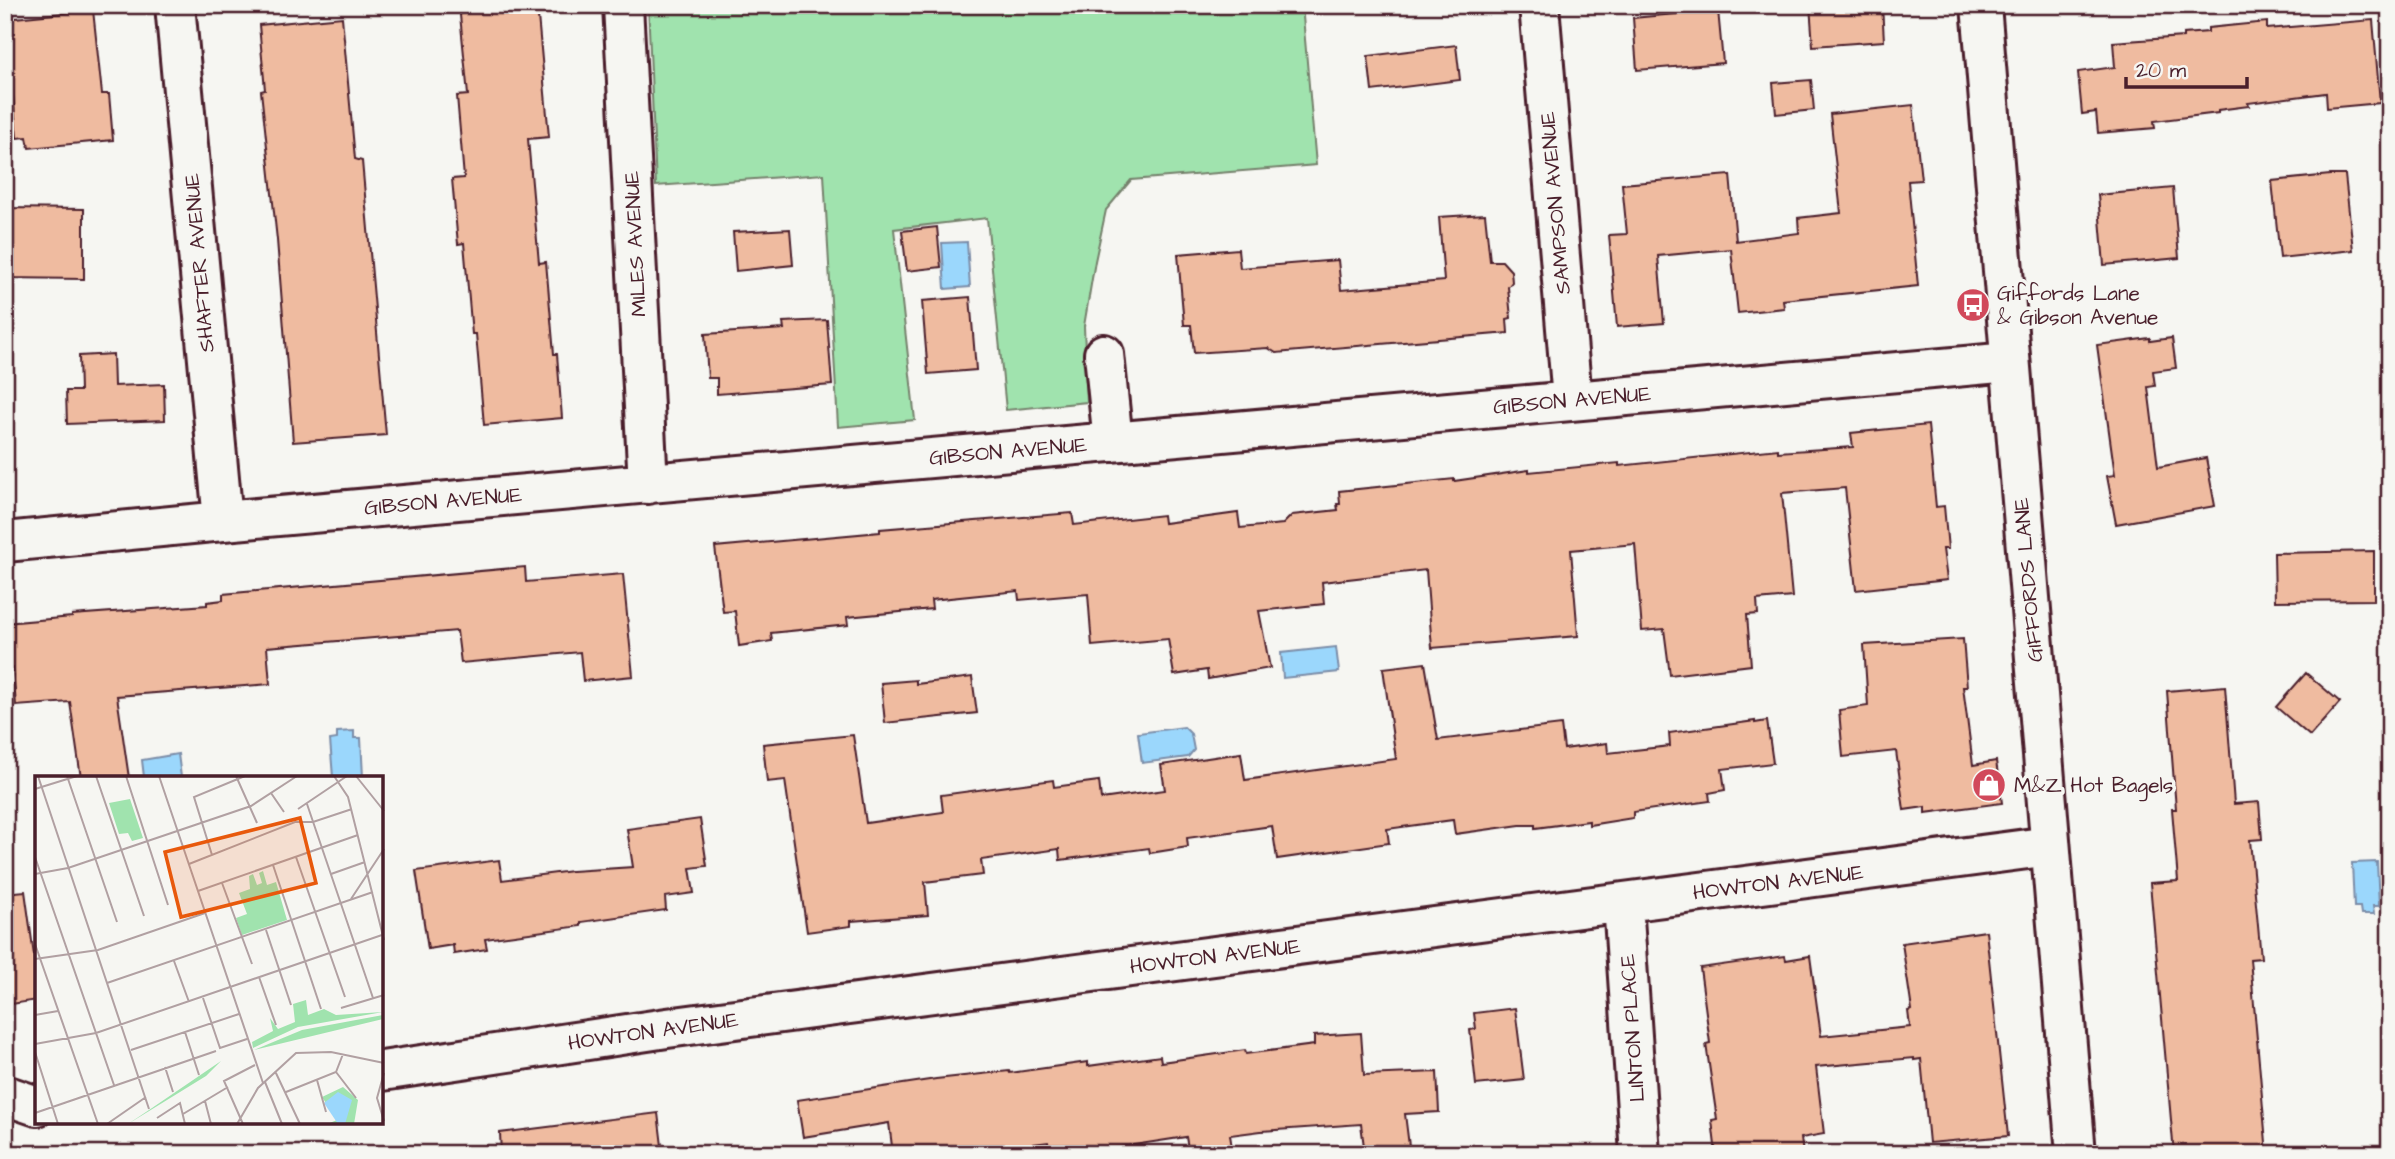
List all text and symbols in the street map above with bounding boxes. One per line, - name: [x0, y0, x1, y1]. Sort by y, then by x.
- scale bar: [2126, 46, 2246, 90]
- text: 20 m: [2136, 56, 2187, 85]
- street label: SAMPSON AVENUE: [1533, 110, 1578, 296]
- street label: MILES AVENUE: [617, 170, 654, 318]
- street label: SHAFTER AVENUE: [177, 172, 222, 354]
- place label: Giffords Lane & Gibson Avenue: [1997, 279, 2158, 332]
- bus stop icon: Giffords Lane & Gibson Avenue: [1954, 286, 1992, 324]
- street label: GIBSON AVENUE: [1492, 379, 1653, 422]
- street label: GIBSON AVENUE: [928, 430, 1089, 473]
- street label: GIBSON AVENUE: [363, 480, 524, 523]
- street label: GIFFORDS LANE: [2007, 496, 2050, 663]
- shop icon: M&Z Hot Bagels: [1970, 766, 2008, 804]
- place label: M&Z Hot Bagels: [2014, 771, 2173, 802]
- inset map: [35, 776, 383, 1124]
- street label: HOWTON AVENUE: [1691, 858, 1866, 907]
- street label: HOWTON AVENUE: [1128, 932, 1303, 981]
- street label: LINTON PLACE: [1613, 952, 1652, 1103]
- street label: HOWTON AVENUE: [566, 1005, 741, 1058]

